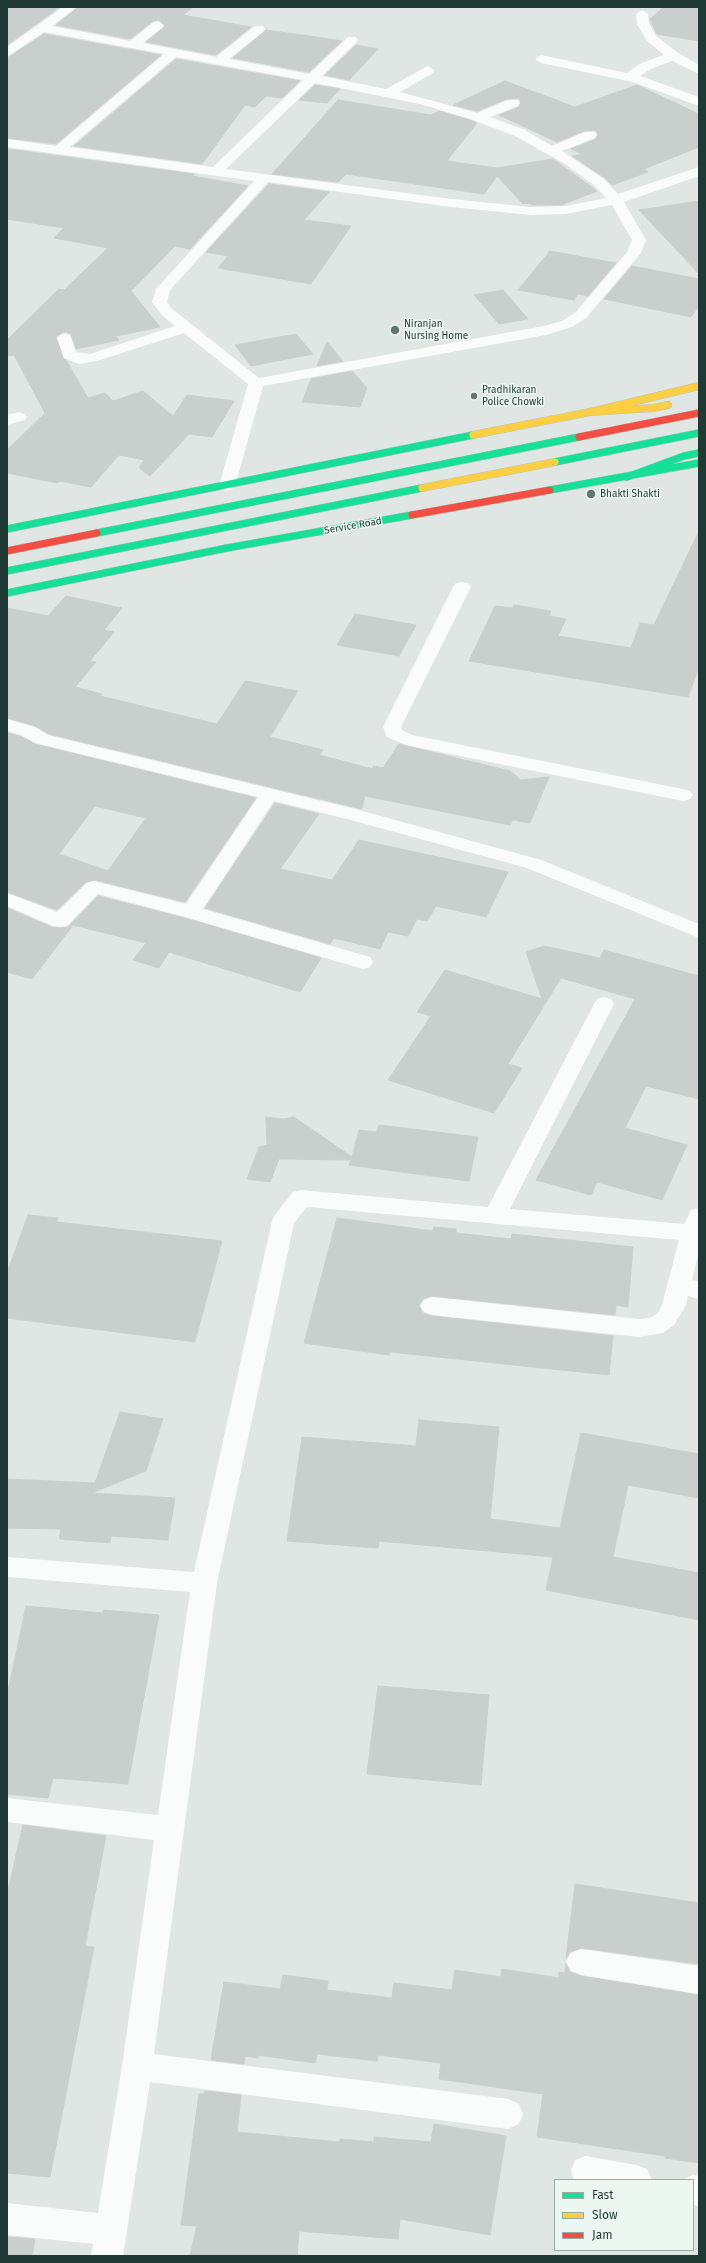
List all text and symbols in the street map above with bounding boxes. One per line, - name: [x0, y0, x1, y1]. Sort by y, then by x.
- place label: Niranjan Nursing Home: [404, 318, 468, 342]
- marker: Niranjan Nursing Home: [389, 324, 401, 336]
- place label: Pradhikaran Police Chowki: [482, 384, 544, 408]
- marker: Pradhikaran Police Chowki: [469, 391, 479, 401]
- marker: Bhakti Shakti: [585, 488, 597, 500]
- place label: Bhakti Shakti: [600, 488, 660, 500]
- street label: Service Road: [323, 515, 383, 537]
- legend: [554, 2179, 694, 2251]
- text: Fast: [592, 2188, 614, 2202]
- text: Slow: [592, 2208, 618, 2222]
- text: Jam: [592, 2228, 612, 2242]

